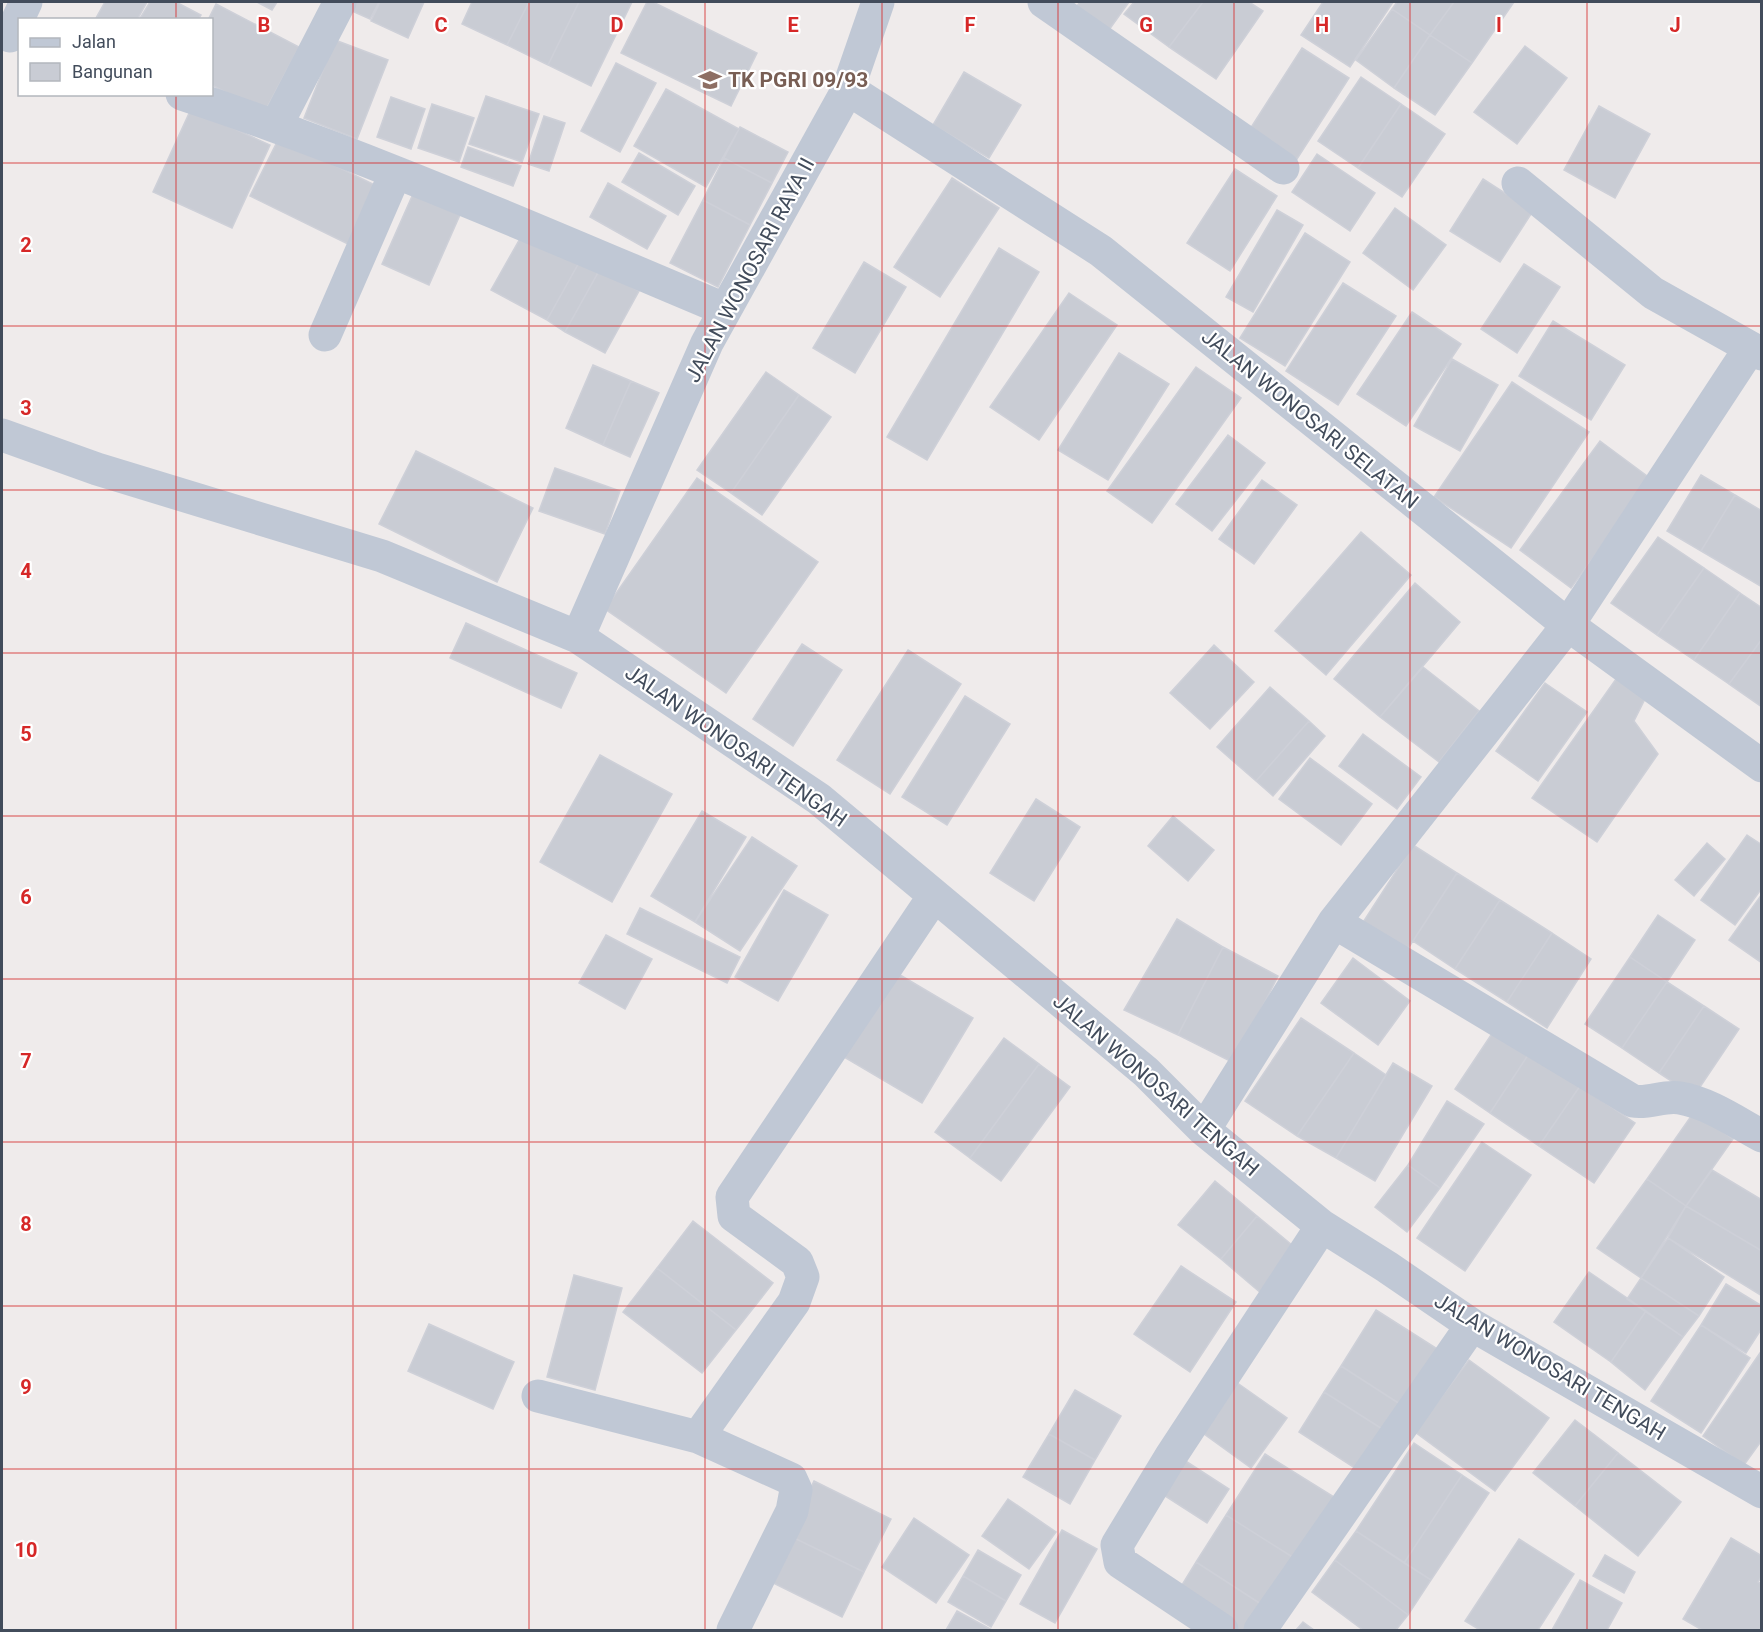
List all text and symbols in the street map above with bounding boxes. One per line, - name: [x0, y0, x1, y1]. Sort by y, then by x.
- text: B: [258, 13, 270, 37]
- text: C: [434, 13, 448, 37]
- text: D: [611, 13, 624, 37]
- text: E: [787, 13, 799, 37]
- text: F: [965, 13, 976, 37]
- text: G: [1139, 13, 1153, 37]
- text: H: [1315, 13, 1329, 37]
- text: I: [1496, 13, 1502, 37]
- text: J: [1669, 13, 1681, 37]
- legend: [18, 18, 213, 96]
- text: Jalan: [72, 31, 116, 52]
- text: Bangunan: [72, 61, 153, 82]
- school or university icon: TK PGRI 09/93: [697, 67, 723, 93]
- place label: TK PGRI 09/93: [728, 68, 868, 92]
- street label: JALAN WONOSARI RAYA II: [681, 154, 819, 386]
- text: 2: [20, 233, 32, 257]
- street label: JALAN WONOSARI SELATAN: [1197, 324, 1423, 514]
- text: 3: [20, 396, 32, 420]
- text: 4: [20, 559, 32, 583]
- street label: JALAN WONOSARI TENGAH: [621, 660, 851, 832]
- text: 5: [20, 722, 32, 746]
- text: 6: [20, 885, 32, 909]
- street label: JALAN WONOSARI TENGAH: [1048, 989, 1264, 1181]
- text: 7: [20, 1049, 32, 1073]
- text: 8: [20, 1212, 32, 1236]
- street label: JALAN WONOSARI TENGAH: [1430, 1288, 1670, 1446]
- text: 9: [20, 1375, 32, 1399]
- text: 10: [15, 1538, 37, 1562]

